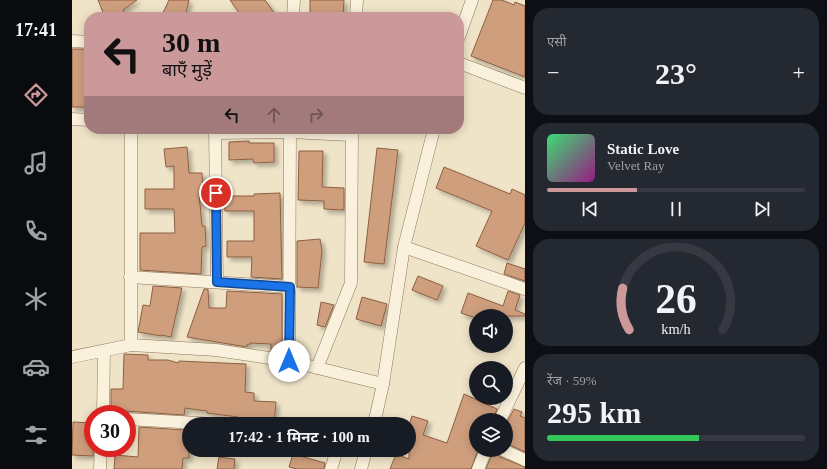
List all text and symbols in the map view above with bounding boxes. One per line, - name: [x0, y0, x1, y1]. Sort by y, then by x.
- text: 17:41: [15, 20, 57, 40]
- text: 30 m: [162, 27, 220, 58]
- icon: left: [96, 28, 148, 80]
- text: एसी: [547, 34, 566, 49]
- text: 23°: [655, 57, 697, 90]
- text: बाएँ मुड़ें: [162, 60, 212, 80]
- text: −: [547, 60, 559, 85]
- text: +: [793, 60, 805, 85]
- icon: directions: [22, 81, 50, 109]
- icon: left: [221, 104, 243, 126]
- icon: ahead: [263, 104, 285, 126]
- icon: right: [305, 104, 327, 126]
- text: Static Love: [607, 141, 679, 157]
- icon: music: [22, 149, 50, 177]
- text: Velvet Ray: [607, 158, 664, 173]
- pin: [199, 176, 233, 210]
- icon: arrive: [205, 182, 227, 204]
- icon: previous: [579, 198, 601, 220]
- icon: pause: [665, 198, 687, 220]
- icon: next: [751, 198, 773, 220]
- icon: phone: [22, 217, 50, 245]
- text: 26: [655, 276, 697, 322]
- icon: climate: [22, 285, 50, 313]
- map controls: [469, 309, 513, 457]
- button: sound: [469, 309, 513, 353]
- text: km/h: [661, 321, 691, 337]
- position arrow: [268, 340, 310, 382]
- icon: car: [22, 353, 50, 381]
- button: search: [469, 361, 513, 405]
- text: रेंज · 59%: [547, 373, 597, 388]
- text: 295 km: [547, 396, 641, 429]
- speed limit sign: 30: [84, 405, 136, 457]
- button: layers: [469, 413, 513, 457]
- icon: filters: [22, 421, 50, 449]
- text: 17:42 · 1 मिनट · 100 m: [228, 429, 370, 445]

